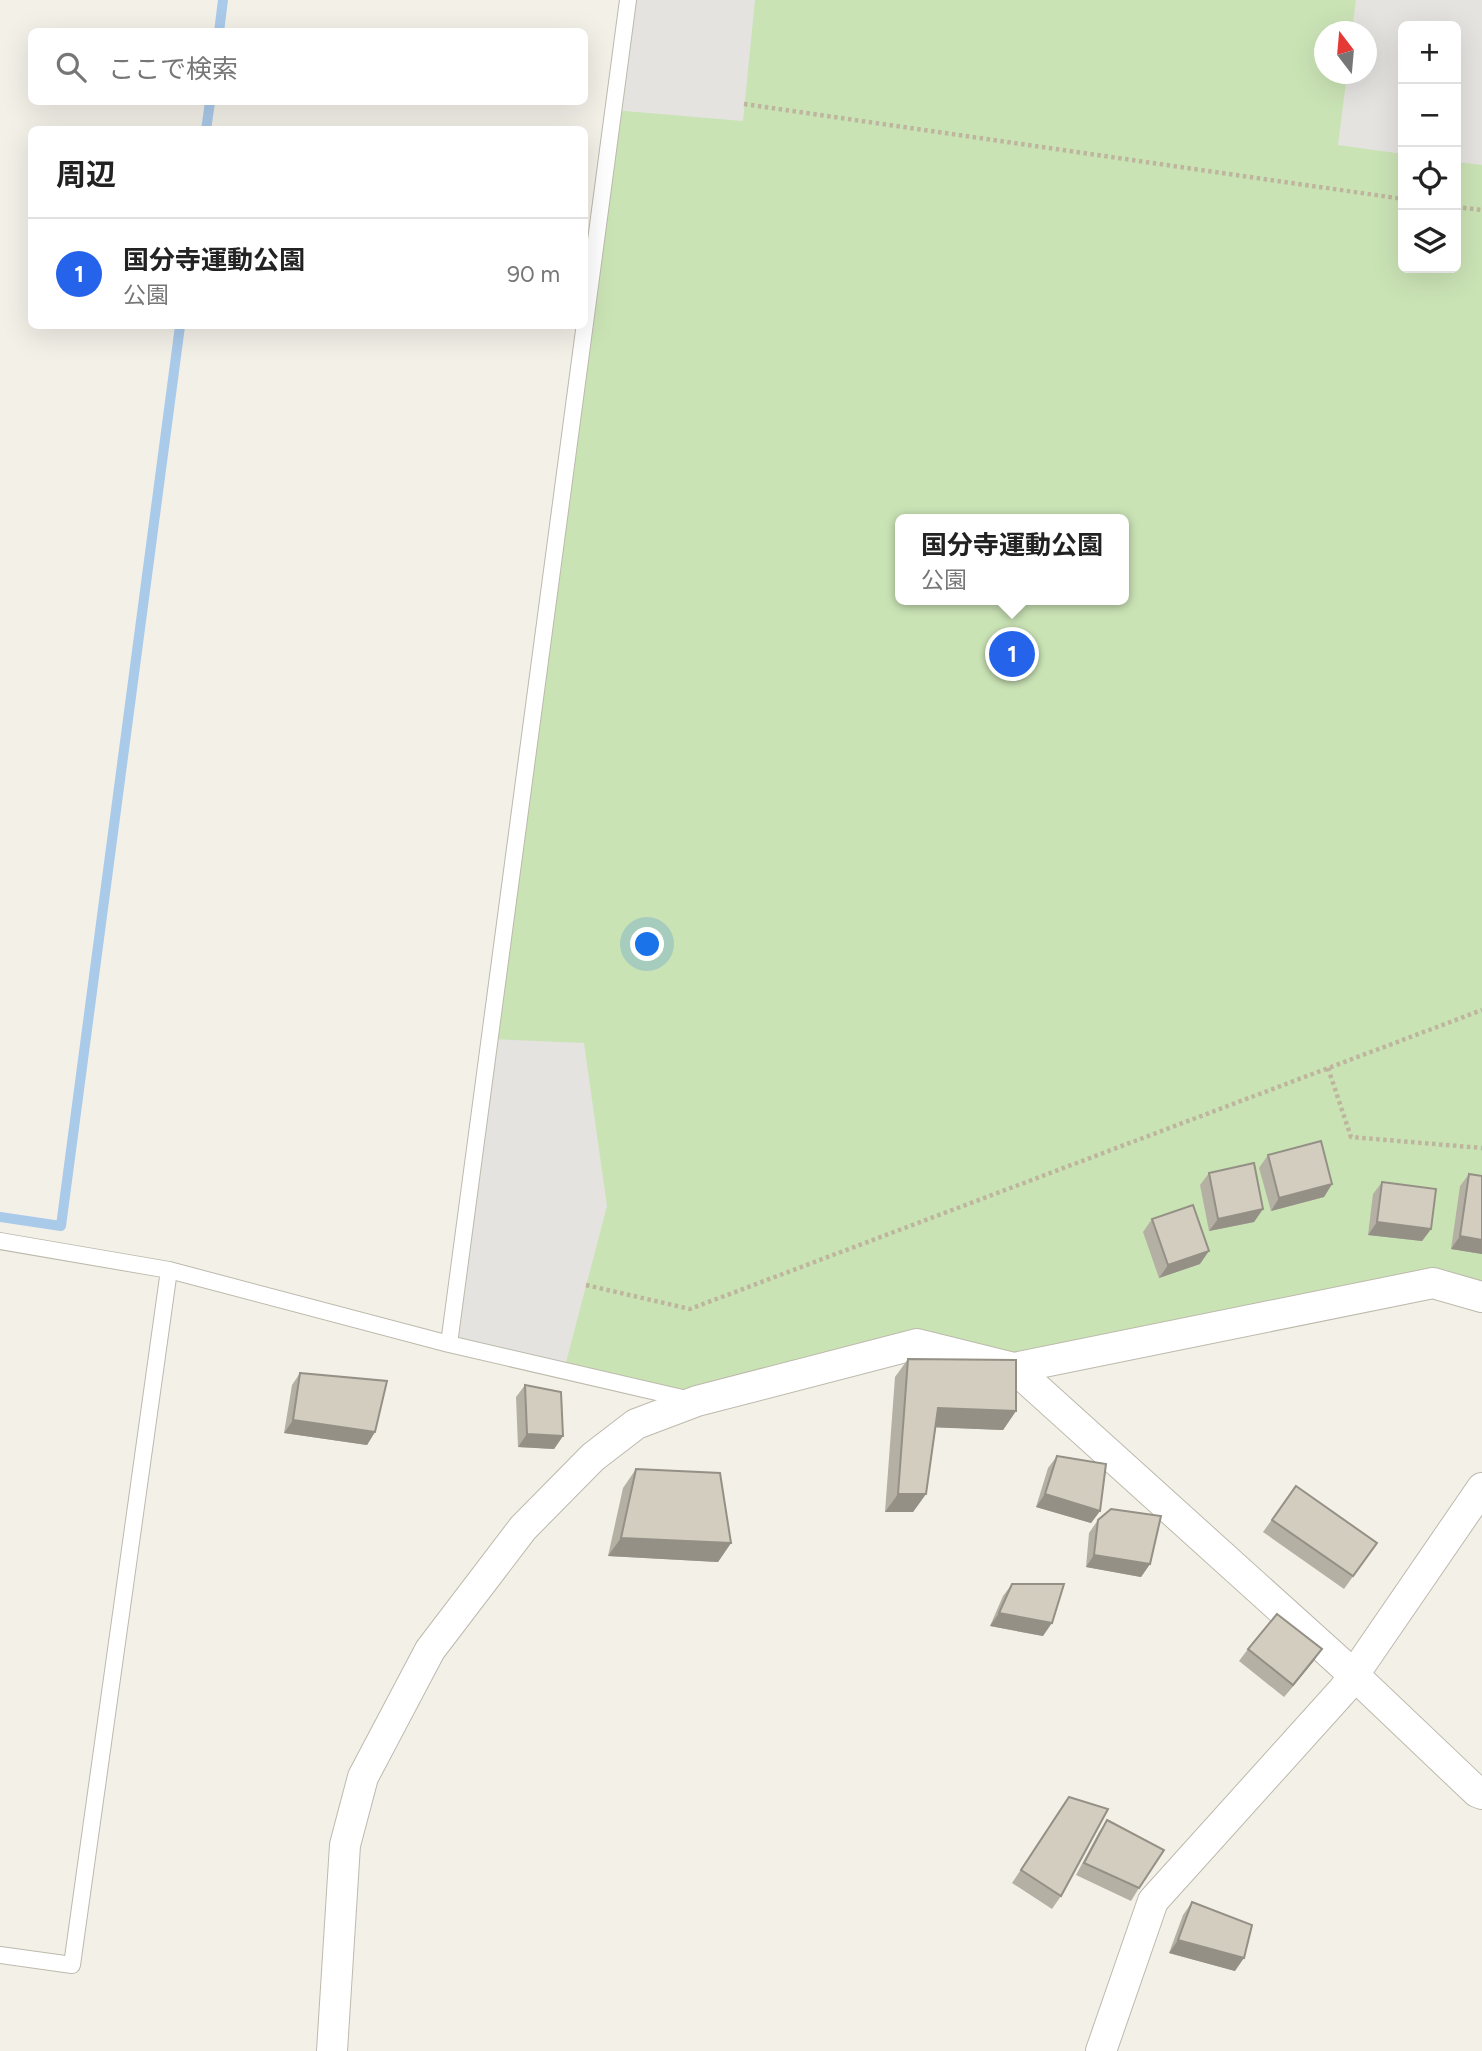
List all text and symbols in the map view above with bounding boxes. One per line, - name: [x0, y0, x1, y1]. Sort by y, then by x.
- north arrow: [1314, 21, 1377, 84]
- map controls: [1398, 21, 1461, 273]
- button: +: [1398, 21, 1461, 84]
- search box: [28, 28, 588, 105]
- icon: search: [52, 48, 90, 86]
- text: ここで検索: [108, 53, 238, 85]
- button: −: [1398, 84, 1461, 147]
- button: locate: [1398, 147, 1461, 210]
- text: 周辺: [56, 156, 116, 193]
- button: layers: [1398, 210, 1461, 273]
- text: 国分寺運動公園: [123, 244, 305, 276]
- text: 1: [74, 260, 84, 288]
- text: 90 m: [507, 260, 560, 288]
- text: 公園: [123, 281, 169, 309]
- popup: [895, 514, 1129, 605]
- text: 国分寺運動公園: [921, 529, 1103, 561]
- text: 公園: [921, 566, 967, 594]
- pin: 1: [989, 628, 1035, 680]
- your location: [630, 927, 664, 961]

